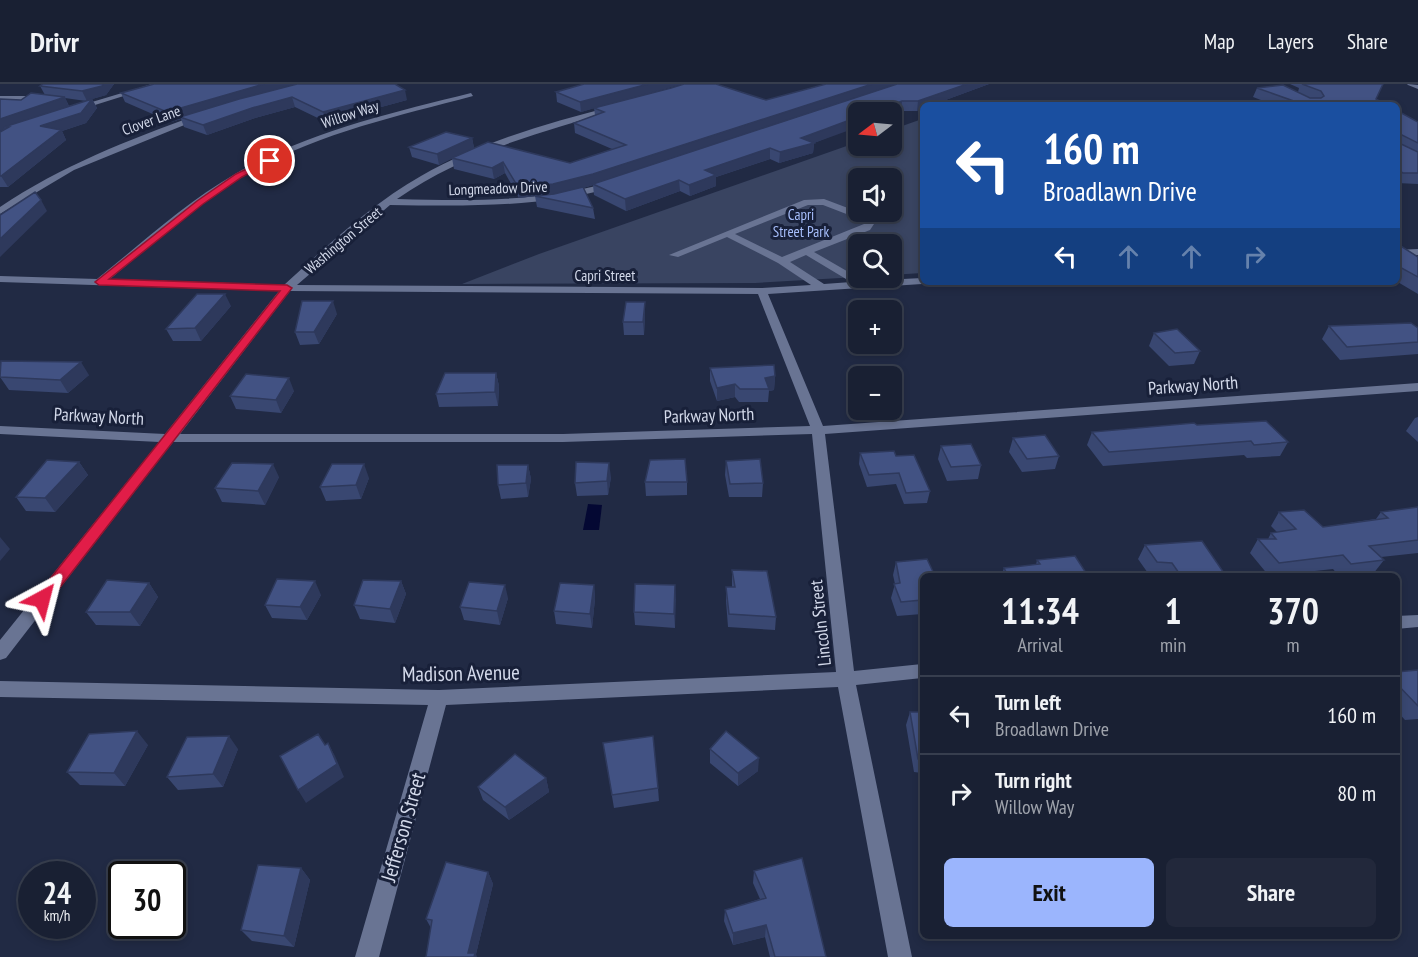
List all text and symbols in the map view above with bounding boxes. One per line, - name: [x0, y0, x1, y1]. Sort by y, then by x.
- text: Drivr: [30, 23, 79, 60]
- text: Map: [1204, 28, 1235, 55]
- text: Layers: [1268, 28, 1314, 55]
- text: Share: [1347, 28, 1388, 55]
- street label: Willow Way: [319, 96, 382, 132]
- street label: Clover Lane: [119, 101, 183, 139]
- north arrow: [848, 102, 902, 156]
- map controls: [848, 102, 902, 420]
- text: 160 m: [1043, 121, 1140, 176]
- icon: left: [944, 126, 1022, 204]
- pin: [244, 135, 295, 186]
- icon: arrive: [253, 144, 286, 177]
- button: sound: [848, 168, 902, 222]
- text: Broadlawn Drive: [1043, 174, 1197, 208]
- street label: Longmeadow Drive: [448, 177, 548, 199]
- street label: Washington Street: [301, 202, 385, 278]
- park label: Capri Street Park: [773, 205, 829, 241]
- button: search: [848, 234, 902, 288]
- icon: left: [1049, 240, 1082, 273]
- icon: ahead: [1112, 240, 1145, 273]
- icon: ahead: [1175, 240, 1208, 273]
- icon: right: [1238, 240, 1271, 273]
- street label: Capri Street: [575, 266, 635, 285]
- button: +: [848, 300, 902, 354]
- button: −: [848, 366, 902, 420]
- street label: Parkway North: [1147, 370, 1239, 400]
- street label: Parkway North: [53, 402, 145, 430]
- street label: Parkway North: [663, 402, 755, 428]
- position arrow: [10, 567, 74, 631]
- street label: Lincoln Street: [804, 579, 836, 667]
- text: 11:34: [1001, 587, 1079, 634]
- text: 1: [1164, 587, 1182, 634]
- text: 370: [1267, 587, 1319, 634]
- text: Arrival: [1017, 632, 1063, 658]
- text: min: [1160, 632, 1186, 658]
- text: m: [1287, 632, 1300, 658]
- street label: Madison Avenue: [402, 658, 520, 688]
- text: Turn left: [995, 688, 1061, 716]
- icon: left: [944, 699, 977, 732]
- text: 160 m: [1327, 701, 1376, 729]
- text: Broadlawn Drive: [995, 716, 1109, 742]
- text: Turn right: [995, 766, 1072, 794]
- street label: Jefferson Street: [374, 769, 431, 886]
- icon: right: [944, 777, 977, 810]
- text: 80 m: [1337, 779, 1376, 807]
- text: Willow Way: [995, 794, 1074, 820]
- button: Exit: [944, 858, 1154, 927]
- button: Share: [1166, 858, 1376, 927]
- speed limit sign: 30: [108, 861, 186, 939]
- text: 24: [43, 873, 71, 912]
- text: km/h: [44, 906, 70, 925]

